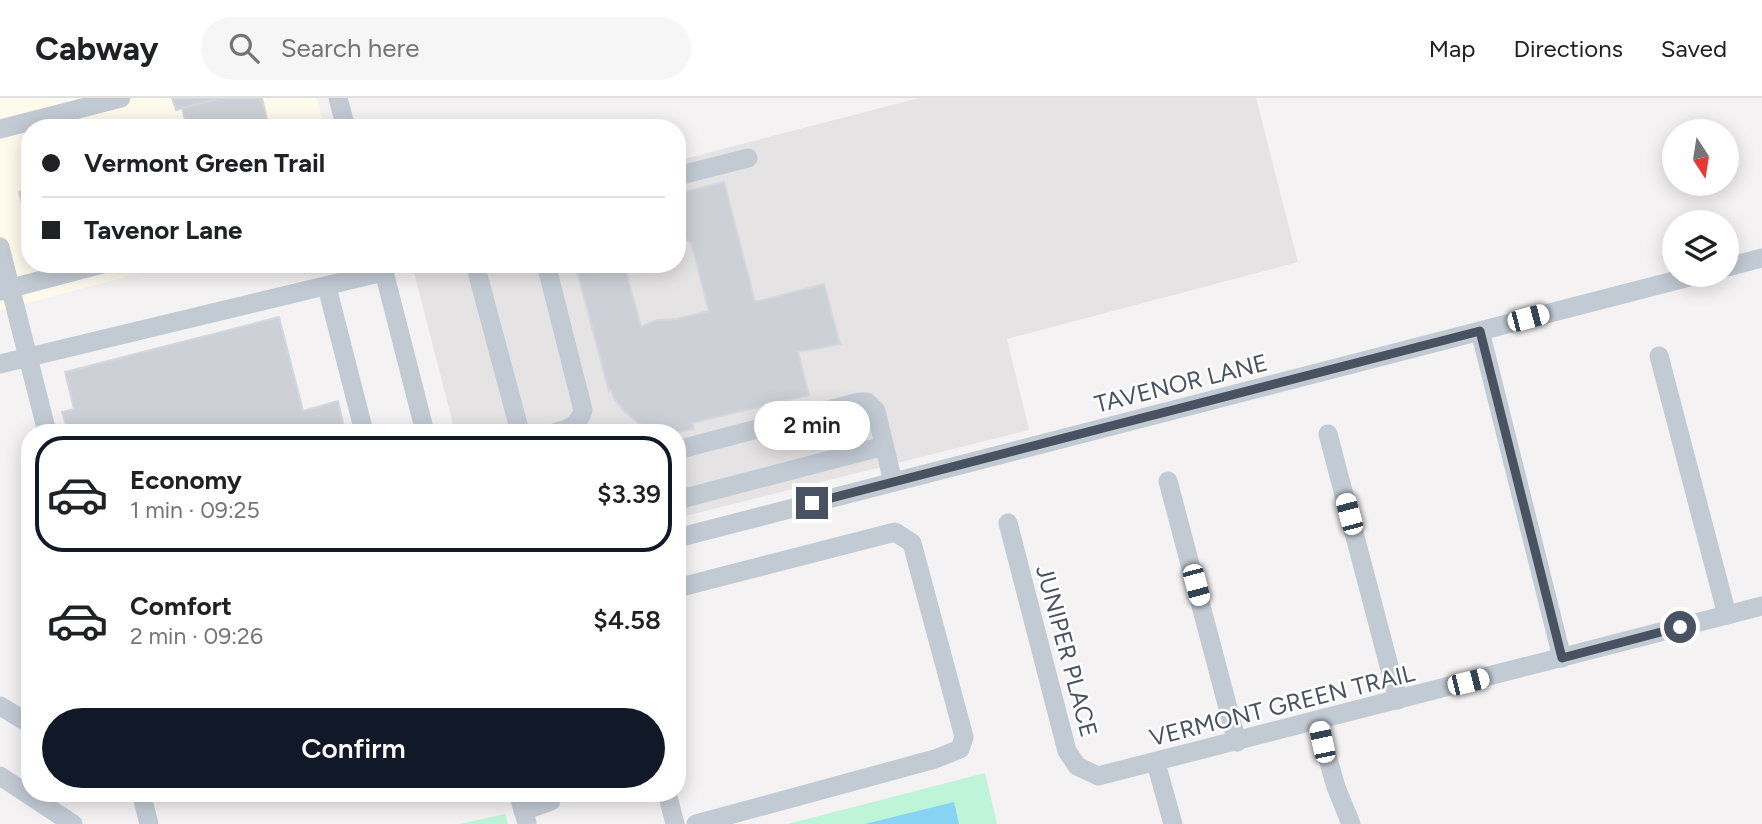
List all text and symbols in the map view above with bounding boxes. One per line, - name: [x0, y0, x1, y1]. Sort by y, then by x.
- search box: [201, 17, 691, 80]
- text: Cabway: [35, 29, 159, 68]
- icon: search: [225, 29, 263, 67]
- text: Search here: [281, 32, 420, 64]
- text: Map: [1429, 34, 1475, 63]
- text: Directions: [1513, 34, 1623, 63]
- text: Saved: [1661, 34, 1727, 63]
- north arrow: [1662, 119, 1740, 196]
- map controls: [1662, 119, 1739, 287]
- text: Vermont Green Trail: [84, 147, 325, 179]
- button: layers: [1662, 210, 1739, 287]
- text: Tavenor Lane: [84, 214, 242, 246]
- car: [1505, 302, 1552, 334]
- street label: TAVENOR LANE: [1091, 347, 1271, 419]
- callout: 2 min: [754, 402, 870, 450]
- text: 2 min: [783, 411, 841, 439]
- icon: car: [46, 463, 109, 526]
- text: Economy: [130, 464, 242, 496]
- text: $3.39: [597, 478, 661, 510]
- route end: [796, 487, 828, 519]
- car: [1334, 491, 1365, 537]
- text: 1 min · 09:25: [130, 496, 260, 524]
- street label: JUNIPER PLACE: [1030, 562, 1104, 740]
- car: [1181, 562, 1212, 608]
- icon: car: [46, 589, 109, 652]
- text: Comfort: [130, 590, 232, 622]
- text: $4.58: [593, 604, 661, 636]
- route start: [1664, 611, 1696, 643]
- text: 2 min · 09:26: [130, 622, 263, 650]
- street label: VERMONT GREEN TRAIL: [1146, 658, 1418, 752]
- car: [1446, 667, 1491, 697]
- button: Confirm: [42, 708, 665, 788]
- car: [1308, 719, 1337, 765]

